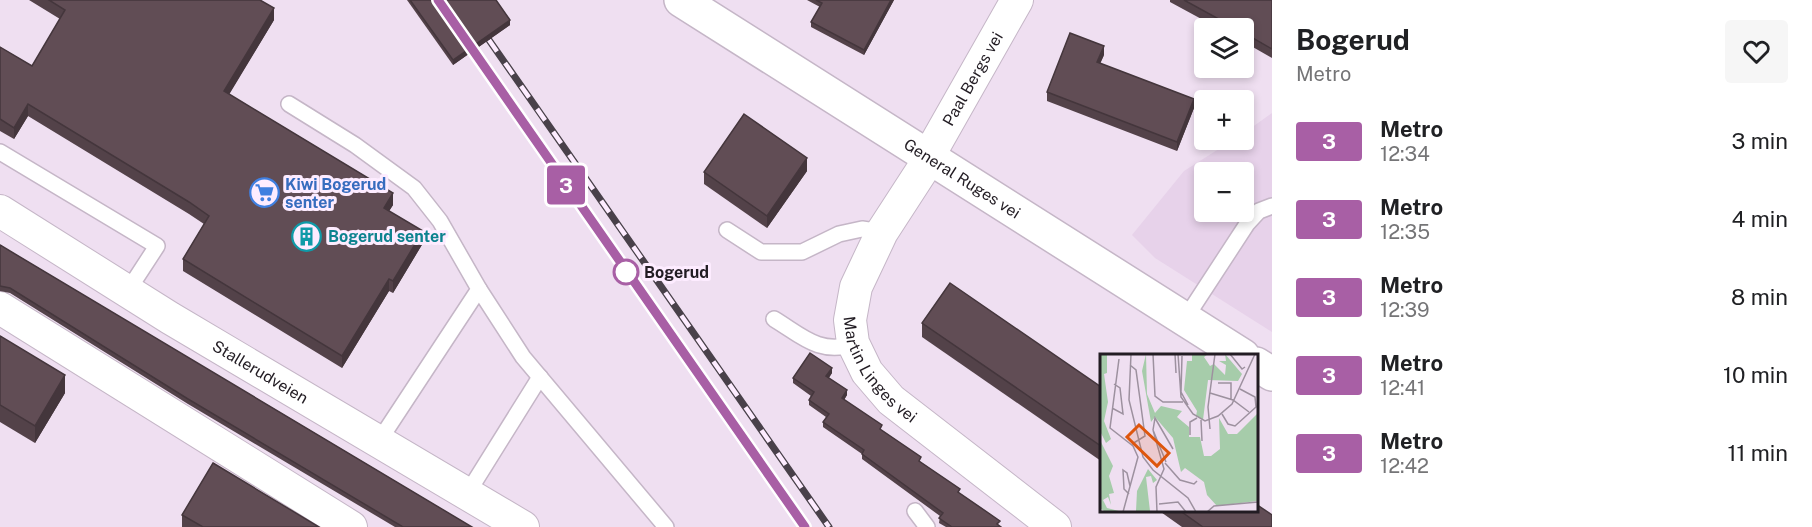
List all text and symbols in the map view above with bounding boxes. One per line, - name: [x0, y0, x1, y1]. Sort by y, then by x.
- map controls: [1194, 18, 1254, 222]
- button: layers: [1194, 18, 1254, 78]
- button: heart: [1725, 20, 1788, 83]
- text: Bogerud: [1296, 23, 1410, 56]
- street label: Paal Bergs vei: [938, 28, 1007, 129]
- text: Metro: [1296, 62, 1351, 86]
- button: +: [1194, 90, 1254, 150]
- text: Metro: [1380, 116, 1443, 142]
- text: 3 min: [1731, 128, 1788, 154]
- text: 3: [1322, 129, 1336, 154]
- street label: General Ruges vei: [901, 134, 1024, 222]
- text: 12:34: [1380, 142, 1430, 166]
- button: −: [1194, 162, 1254, 222]
- line badge: 3: [546, 166, 586, 204]
- text: 3: [559, 173, 573, 198]
- place label: Kiwi Bogerud senter: [285, 175, 386, 212]
- supermarket icon: Kiwi Bogerud senter: [248, 177, 280, 209]
- text: Metro: [1380, 194, 1443, 220]
- text: 4 min: [1732, 206, 1788, 232]
- text: 3: [1322, 207, 1336, 232]
- building icon: Bogerud senter: [291, 220, 323, 252]
- text: 12:35: [1380, 220, 1430, 244]
- place label: Bogerud senter: [328, 227, 446, 246]
- marker: Bogerud: [613, 259, 639, 285]
- place label: Bogerud: [644, 263, 709, 282]
- text: Metro: [1380, 272, 1443, 298]
- text: 8 min: [1731, 284, 1788, 310]
- text: 3: [1322, 285, 1336, 310]
- text: 12:39: [1380, 298, 1430, 322]
- street label: Martin Linges vei: [840, 315, 921, 426]
- street label: Stallerudveien: [209, 336, 312, 407]
- text: Metro: [1380, 350, 1443, 376]
- inset map: [1100, 354, 1257, 512]
- text: 10 min: [1723, 362, 1788, 388]
- text: 3: [1322, 363, 1336, 388]
- text: 12:41: [1380, 376, 1425, 400]
- text: Metro: [1380, 428, 1443, 454]
- text: 11 min: [1727, 440, 1788, 466]
- text: 3: [1322, 441, 1336, 466]
- text: 12:42: [1380, 454, 1429, 478]

